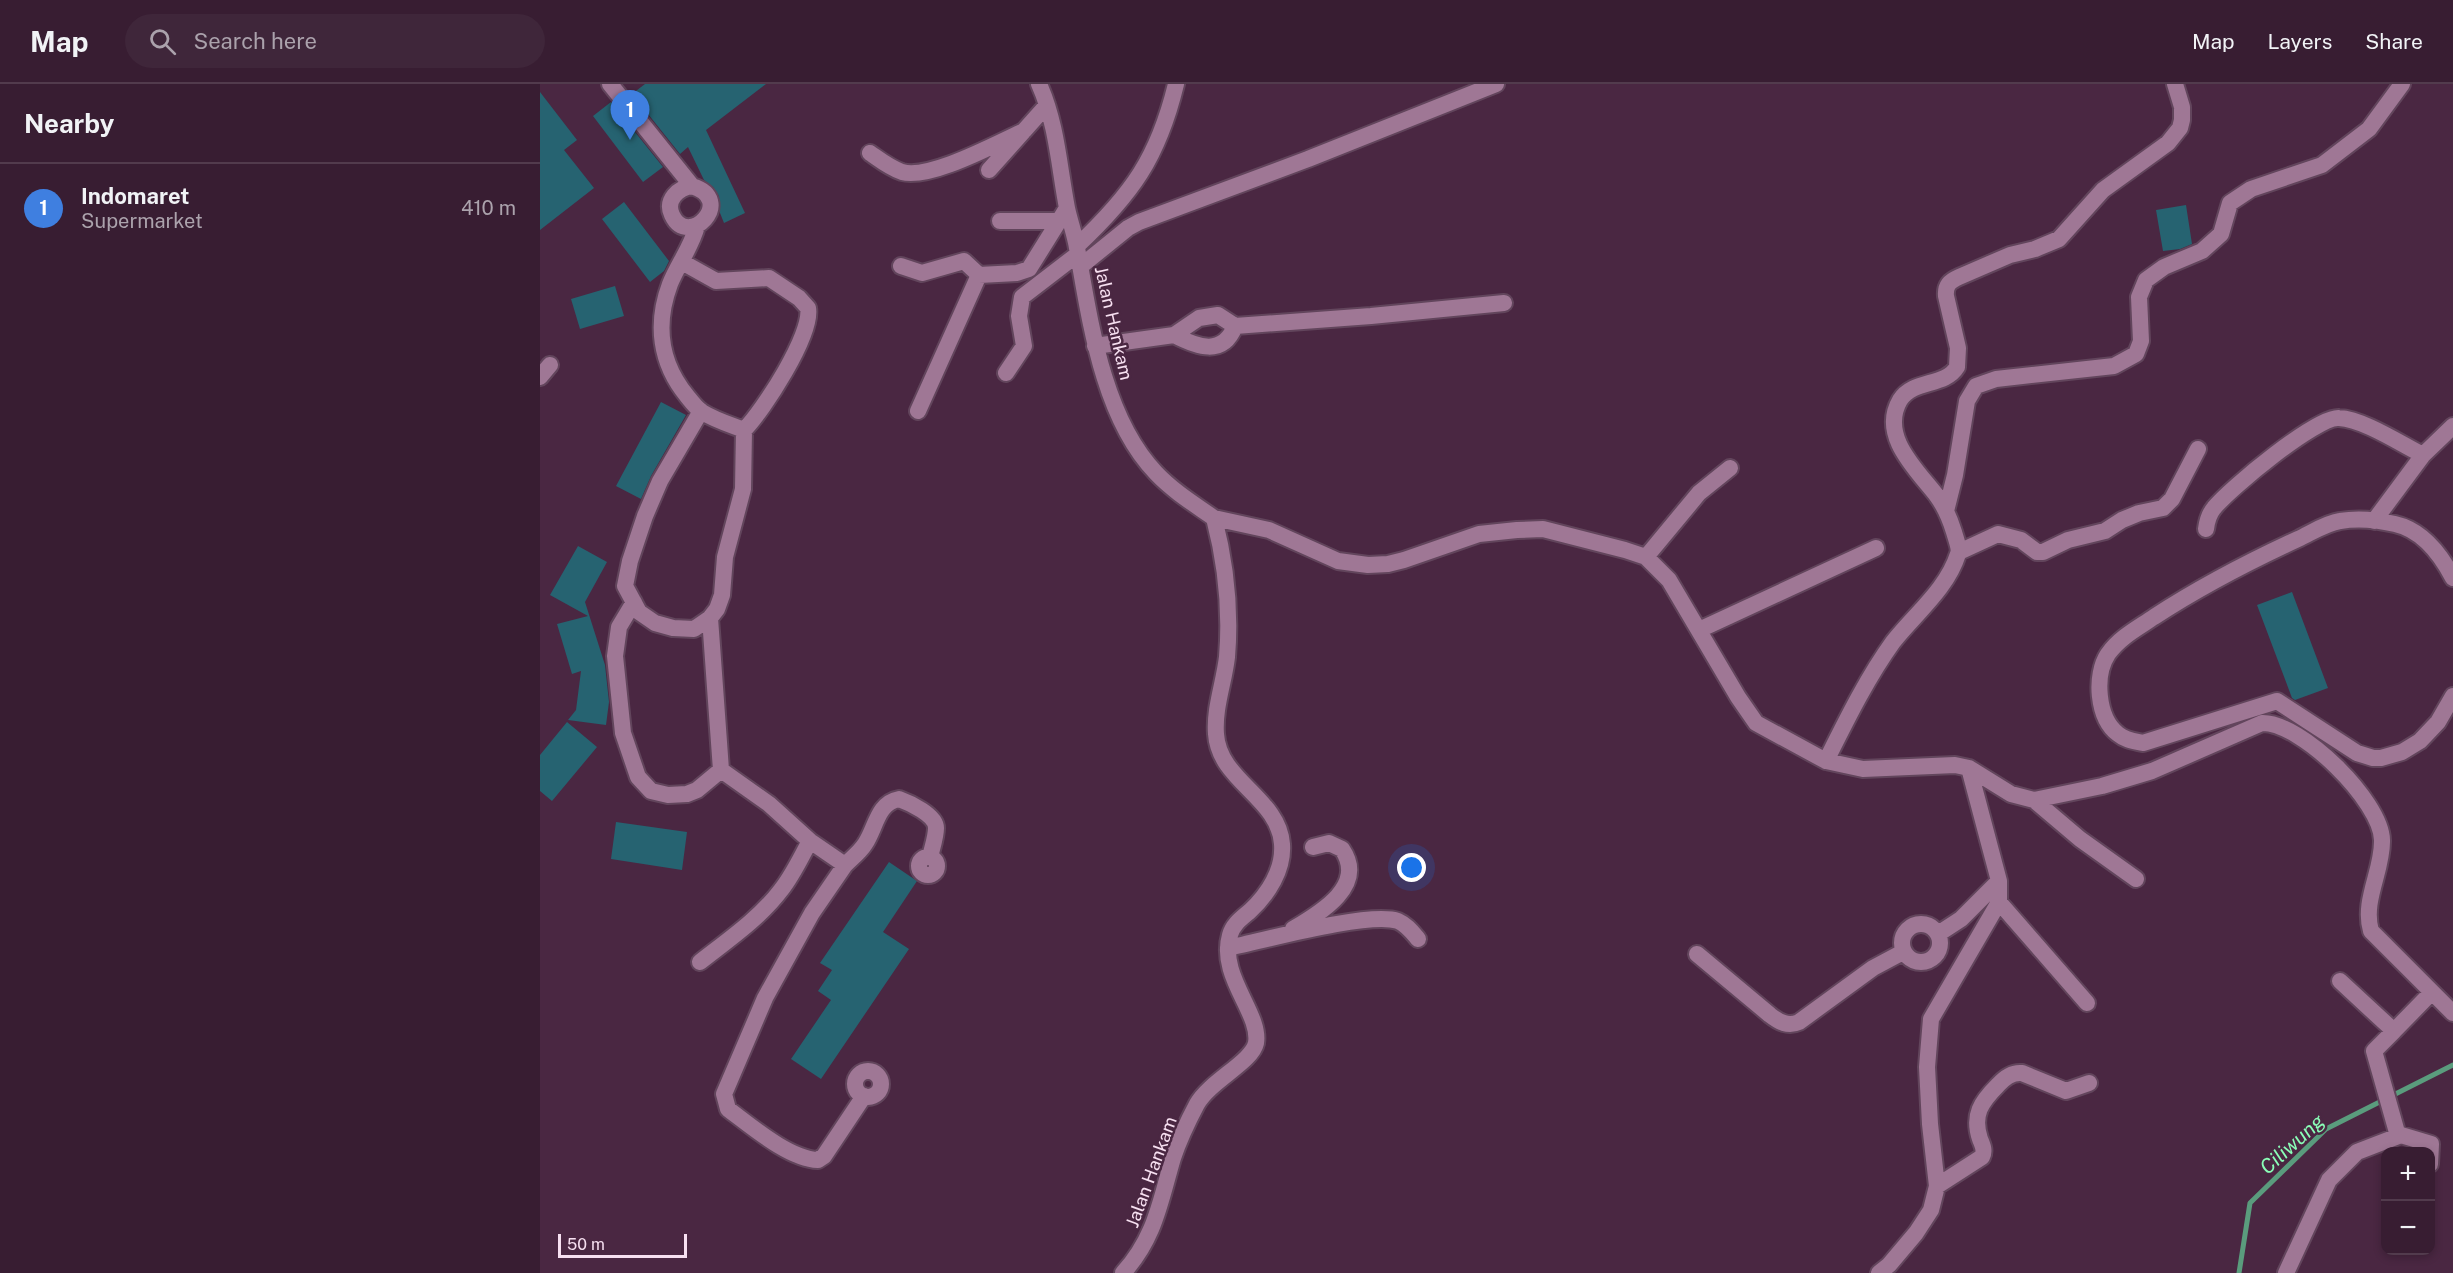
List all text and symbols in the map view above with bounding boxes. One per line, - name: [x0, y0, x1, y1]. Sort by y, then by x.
- search box: [125, 14, 545, 68]
- text: Map: [30, 25, 89, 58]
- icon: search: [146, 25, 179, 58]
- text: Search here: [194, 28, 317, 54]
- text: Map: [2192, 29, 2235, 54]
- text: Layers: [2268, 29, 2332, 54]
- text: Share: [2365, 29, 2423, 54]
- pin: 1: [610, 91, 650, 140]
- text: Nearby: [24, 108, 114, 139]
- text: Indomaret: [81, 183, 189, 209]
- text: 1: [39, 196, 48, 220]
- text: 410 m: [461, 196, 516, 220]
- text: Supermarket: [81, 209, 203, 233]
- street label: Jalan Hankam: [1091, 264, 1137, 382]
- your location: [1397, 853, 1426, 882]
- water label: Ciliwung: [2255, 1109, 2329, 1179]
- street label: Jalan Hankam: [1121, 1114, 1181, 1230]
- map controls: [2381, 1147, 2435, 1255]
- button: +: [2381, 1147, 2435, 1201]
- button: −: [2381, 1201, 2435, 1255]
- scale bar: [558, 1231, 687, 1258]
- text: 50 m: [567, 1235, 605, 1254]

